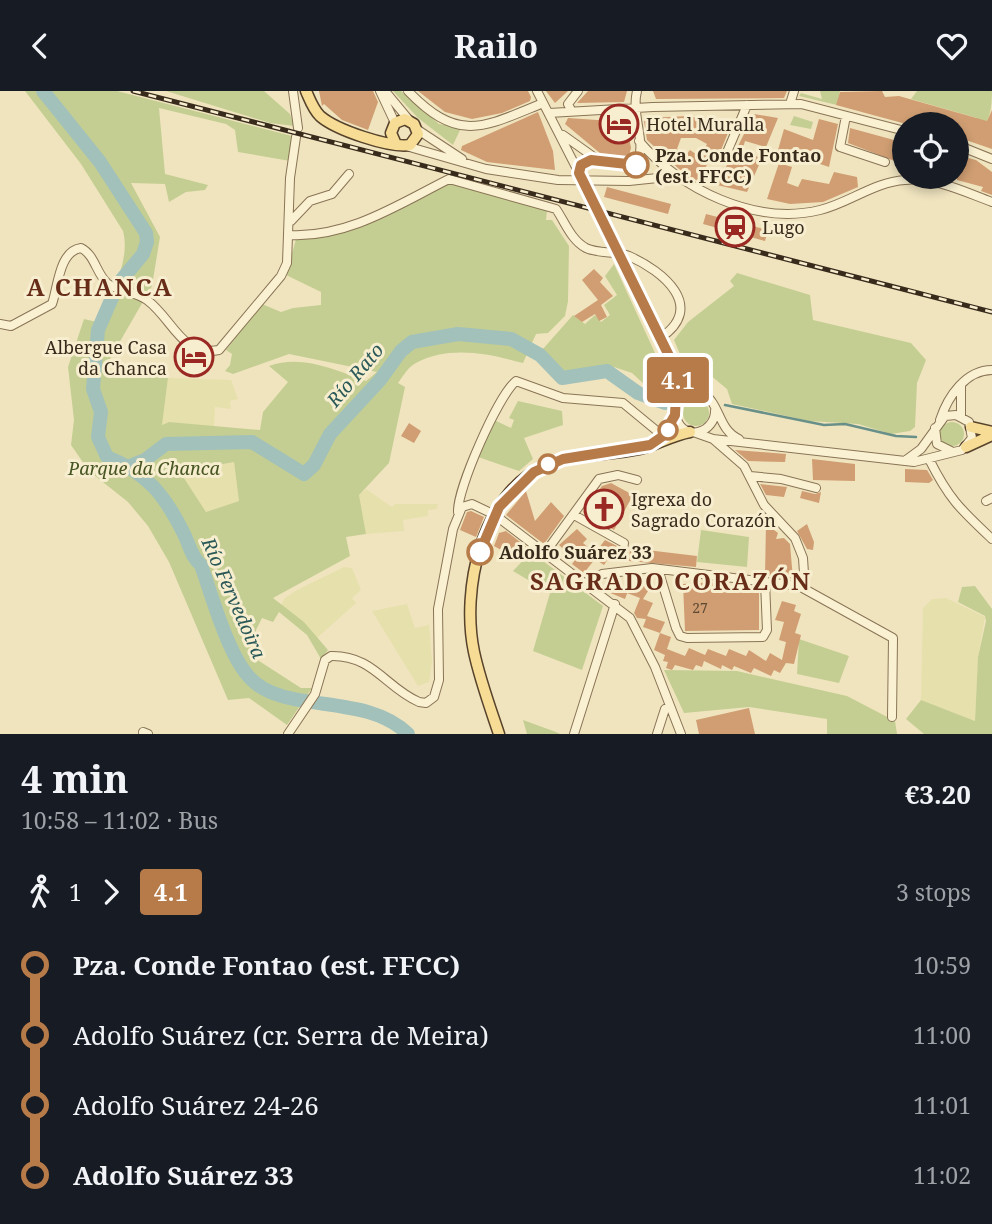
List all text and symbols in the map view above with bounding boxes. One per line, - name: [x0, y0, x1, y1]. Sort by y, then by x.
- text: Railo: [454, 24, 538, 67]
- icon: back: [21, 27, 59, 65]
- icon: heart: [933, 27, 971, 65]
- hotel icon: Hotel Muralla: [598, 103, 640, 145]
- place label: Hotel Muralla: [646, 112, 765, 136]
- map controls: [892, 112, 969, 189]
- button: locate: [892, 112, 969, 189]
- place label: Pza. Conde Fontao (est. FFCC): [655, 143, 821, 188]
- marker: Pza. Conde Fontao (est. FFCC): [623, 152, 649, 178]
- station icon: Lugo: [714, 206, 756, 248]
- place label: Lugo: [762, 215, 805, 239]
- district label: A CHANCA: [26, 270, 174, 303]
- place label: Albergue Casa da Chanca: [45, 335, 167, 380]
- hotel icon: Albergue Casa da Chanca: [173, 336, 215, 378]
- water label: Río Rato: [320, 338, 389, 413]
- line badge: 4.1: [638, 357, 718, 403]
- text: 4.1: [661, 363, 695, 396]
- unlabelled marker: [658, 420, 678, 440]
- unlabelled marker: [538, 454, 558, 474]
- park label: Parque da Chanca: [67, 456, 221, 480]
- place label: Igrexa do Sagrado Corazón: [631, 487, 776, 532]
- church icon: Igrexa do Sagrado Corazón: [583, 488, 625, 530]
- water label: Río Fervedoira: [195, 533, 272, 663]
- marker: Adolfo Suárez 33: [467, 539, 493, 565]
- place label: Adolfo Suárez 33: [499, 540, 652, 564]
- district label: SAGRADO CORAZÓN: [530, 564, 812, 597]
- house number: 27: [692, 598, 708, 617]
- text: 4 min: [21, 752, 129, 804]
- text: €3.20: [905, 776, 971, 812]
- text: 10:58 – 11:02 · Bus: [21, 804, 218, 836]
- icon: walk: [21, 873, 59, 911]
- icon: forward: [92, 873, 130, 911]
- text: 4.1: [154, 875, 188, 908]
- text: 1: [69, 876, 82, 908]
- text: 3 stops: [896, 876, 971, 908]
- text: Pza. Conde Fontao (est. FFCC): [73, 947, 460, 983]
- text: 10:59: [913, 949, 971, 981]
- text: Adolfo Suárez (cr. Serra de Meira): [73, 1017, 489, 1053]
- text: 11:00: [913, 1019, 971, 1051]
- text: Adolfo Suárez 24-26: [73, 1087, 319, 1123]
- text: 11:01: [913, 1089, 971, 1121]
- text: Adolfo Suárez 33: [73, 1157, 294, 1193]
- text: 11:02: [913, 1159, 971, 1191]

